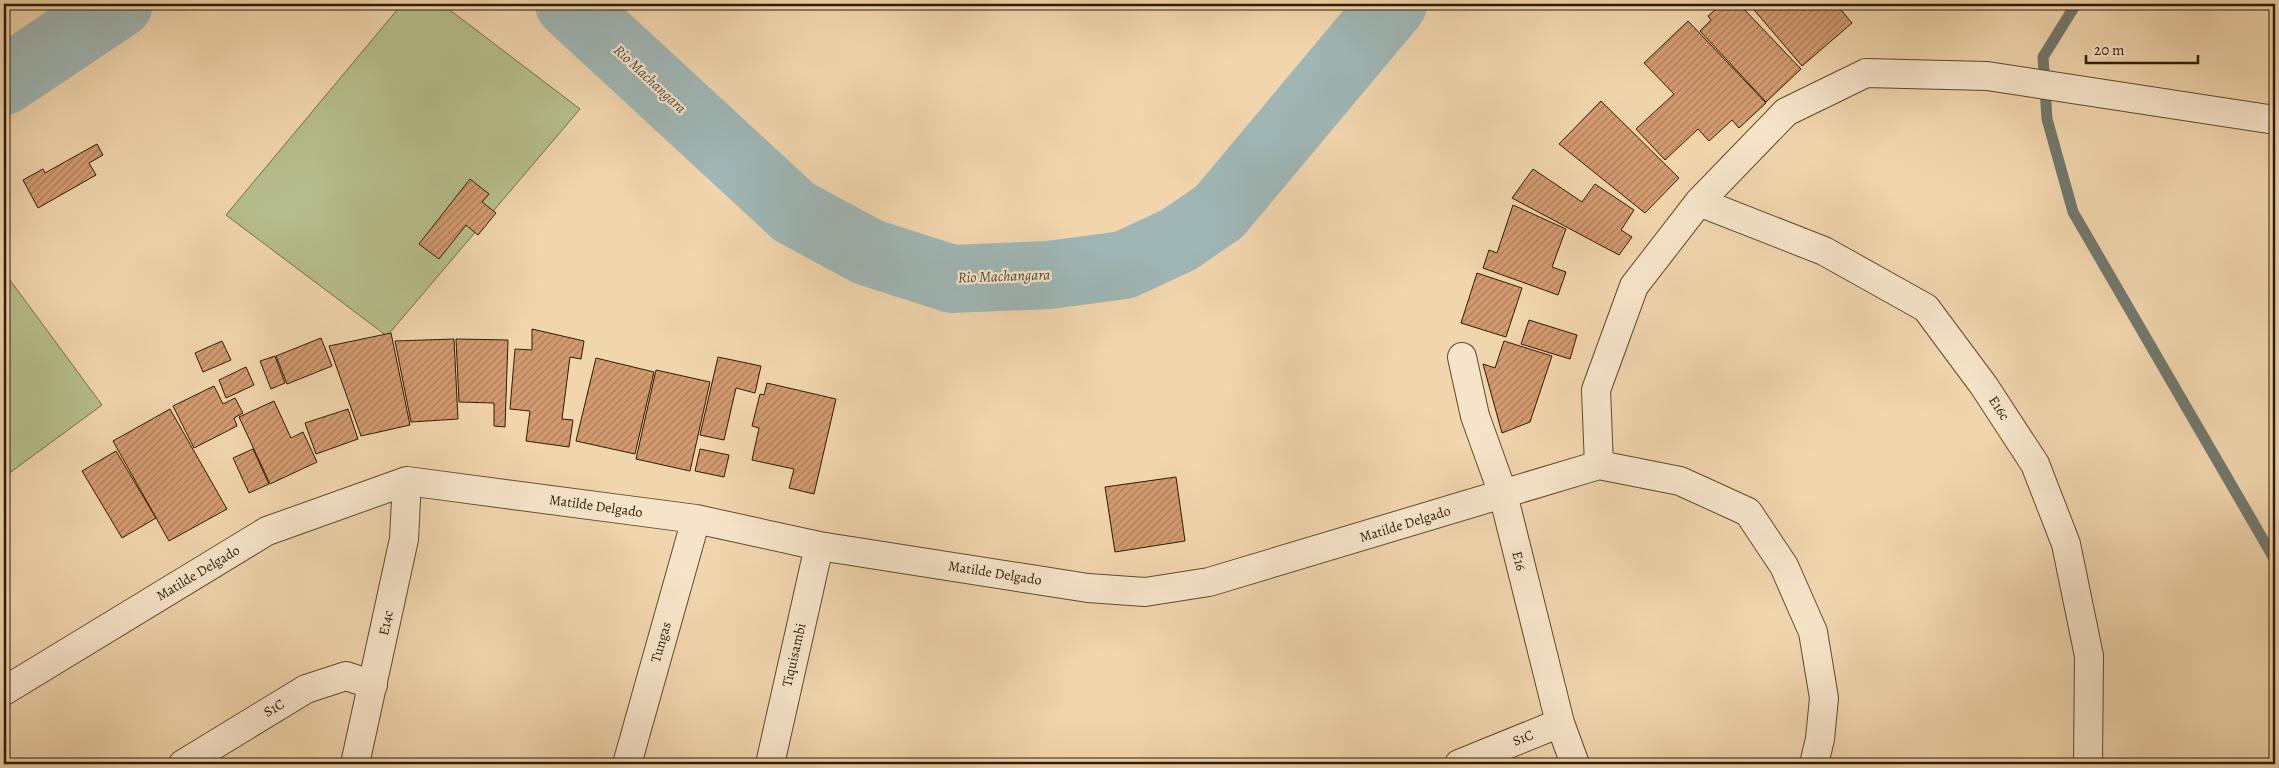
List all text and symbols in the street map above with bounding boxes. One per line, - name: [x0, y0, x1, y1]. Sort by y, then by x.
- scale bar: [2086, 32, 2199, 64]
- water label: Rio Machangara: [609, 40, 691, 118]
- text: 20 m: [2094, 40, 2125, 60]
- water label: Rio Machangara: [957, 264, 1051, 288]
- street label: E16c: [1984, 392, 2014, 424]
- street label: Matilde Delgado: [548, 490, 644, 522]
- street label: Matilde Delgado: [1357, 501, 1453, 547]
- street label: Matilde Delgado: [153, 541, 243, 605]
- street label: E16: [1507, 549, 1531, 573]
- street label: Matilde Delgado: [947, 556, 1043, 590]
- street label: E14c: [374, 609, 398, 637]
- street label: Tungas: [646, 619, 676, 665]
- street label: Tiquisambi: [777, 621, 811, 689]
- street label: S1C: [260, 694, 288, 722]
- street label: S1C: [1510, 725, 1536, 751]

